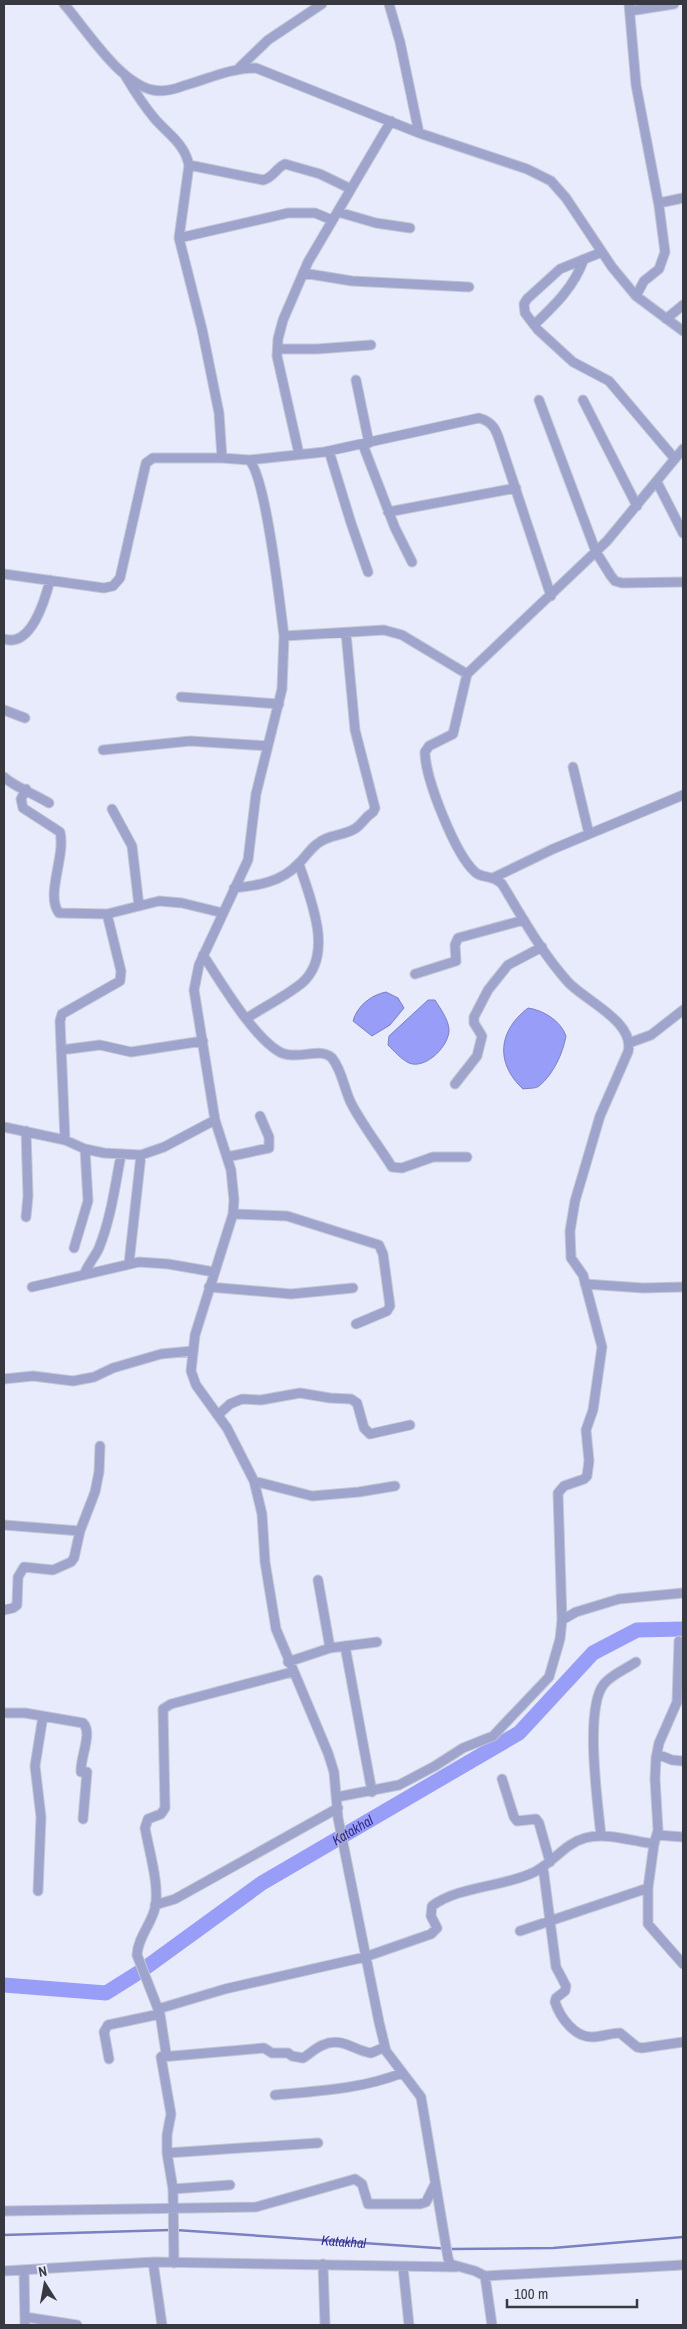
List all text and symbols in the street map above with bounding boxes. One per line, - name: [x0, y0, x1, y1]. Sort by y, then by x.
- water label: Katakhal: [329, 1811, 377, 1849]
- water label: Katakhal: [321, 2231, 367, 2252]
- north arrow: [20, 2259, 70, 2309]
- text: N: [37, 2262, 48, 2281]
- scale bar: [507, 2276, 637, 2308]
- text: 100 m: [514, 2283, 548, 2304]

